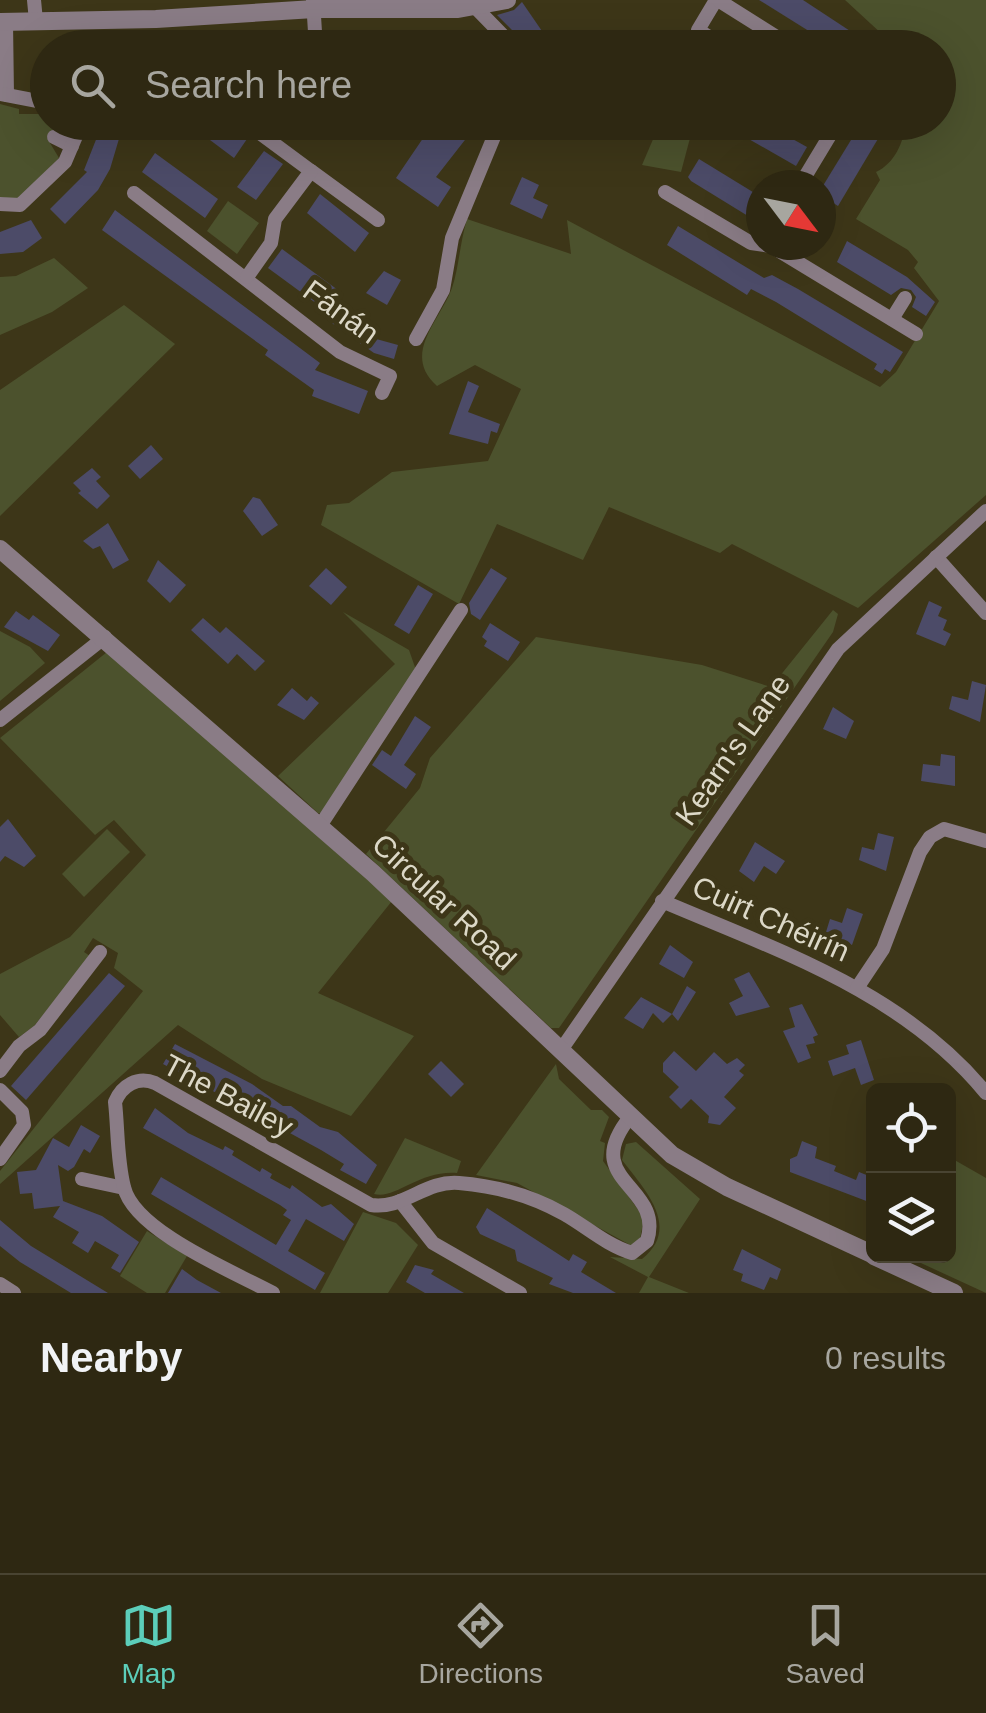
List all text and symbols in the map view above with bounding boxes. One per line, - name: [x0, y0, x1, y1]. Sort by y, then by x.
- search box: [30, 30, 956, 140]
- icon: search: [65, 58, 120, 113]
- text: Search here: [145, 64, 352, 106]
- north arrow: [746, 170, 836, 260]
- street label: Fánán: [297, 273, 385, 350]
- street label: Kearn's Lane: [669, 668, 797, 831]
- street label: Circular Road: [366, 827, 523, 976]
- street label: Cuirt Chéirín: [688, 869, 855, 968]
- street label: The Bailey: [158, 1048, 299, 1143]
- map controls: [866, 1083, 956, 1263]
- button: locate: [866, 1083, 956, 1173]
- button: layers: [866, 1173, 956, 1263]
- text: Nearby: [40, 1334, 182, 1381]
- text: 0 results: [825, 1340, 946, 1376]
- tab: Map: [121, 1598, 176, 1690]
- tab: Directions: [419, 1598, 543, 1690]
- tab: Saved: [785, 1598, 865, 1690]

